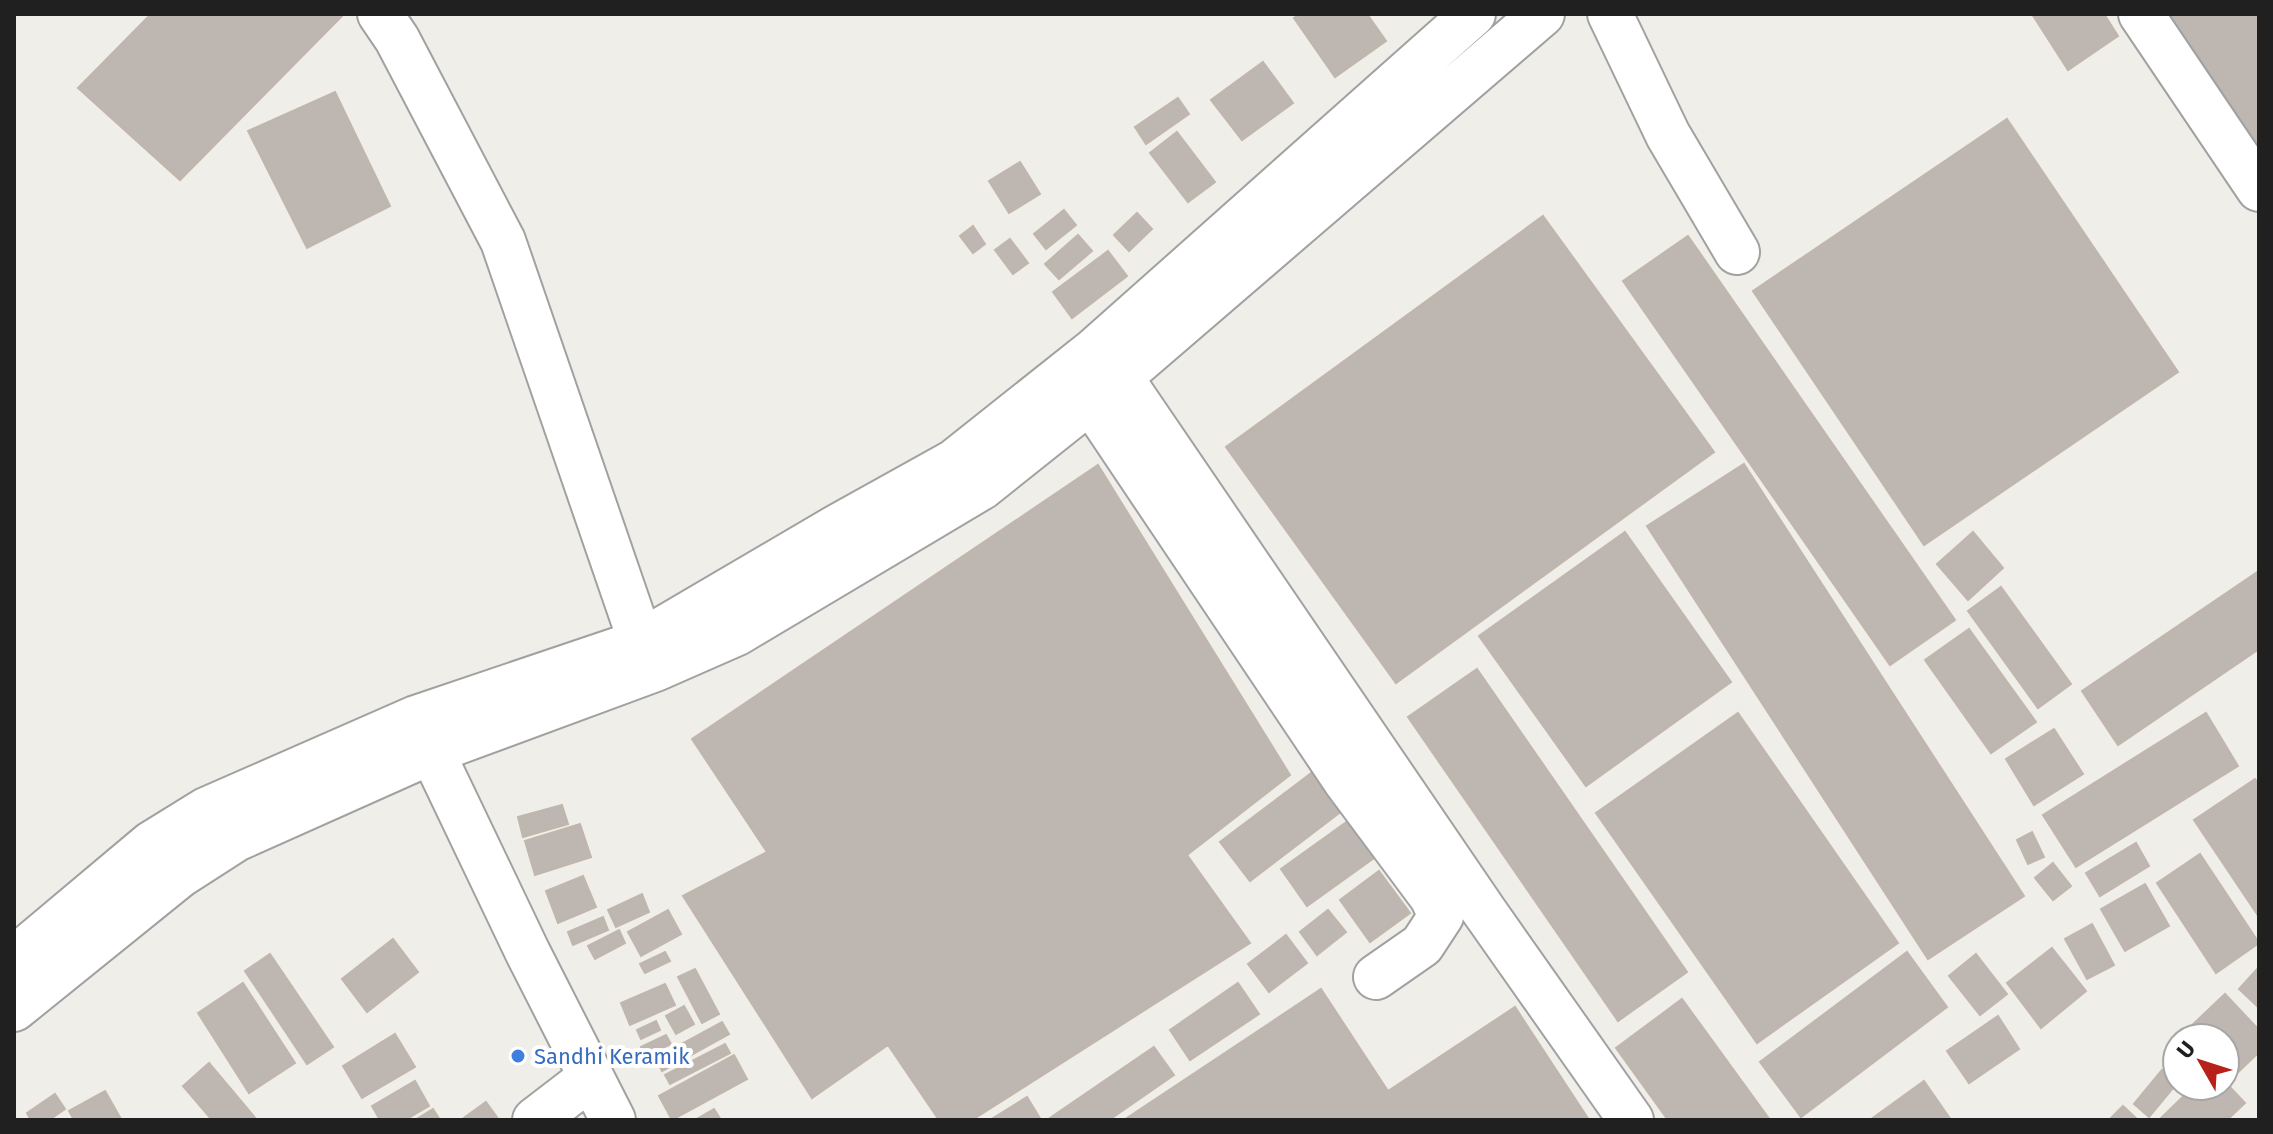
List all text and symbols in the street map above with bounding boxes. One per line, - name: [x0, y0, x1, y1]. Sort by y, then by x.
- north arrow: [2161, 1022, 2241, 1102]
- text: U: [2171, 1036, 2201, 1064]
- place label: Sandhi Keramik: [534, 1043, 690, 1070]
- marker: Sandhi Keramik: [509, 1047, 527, 1065]

